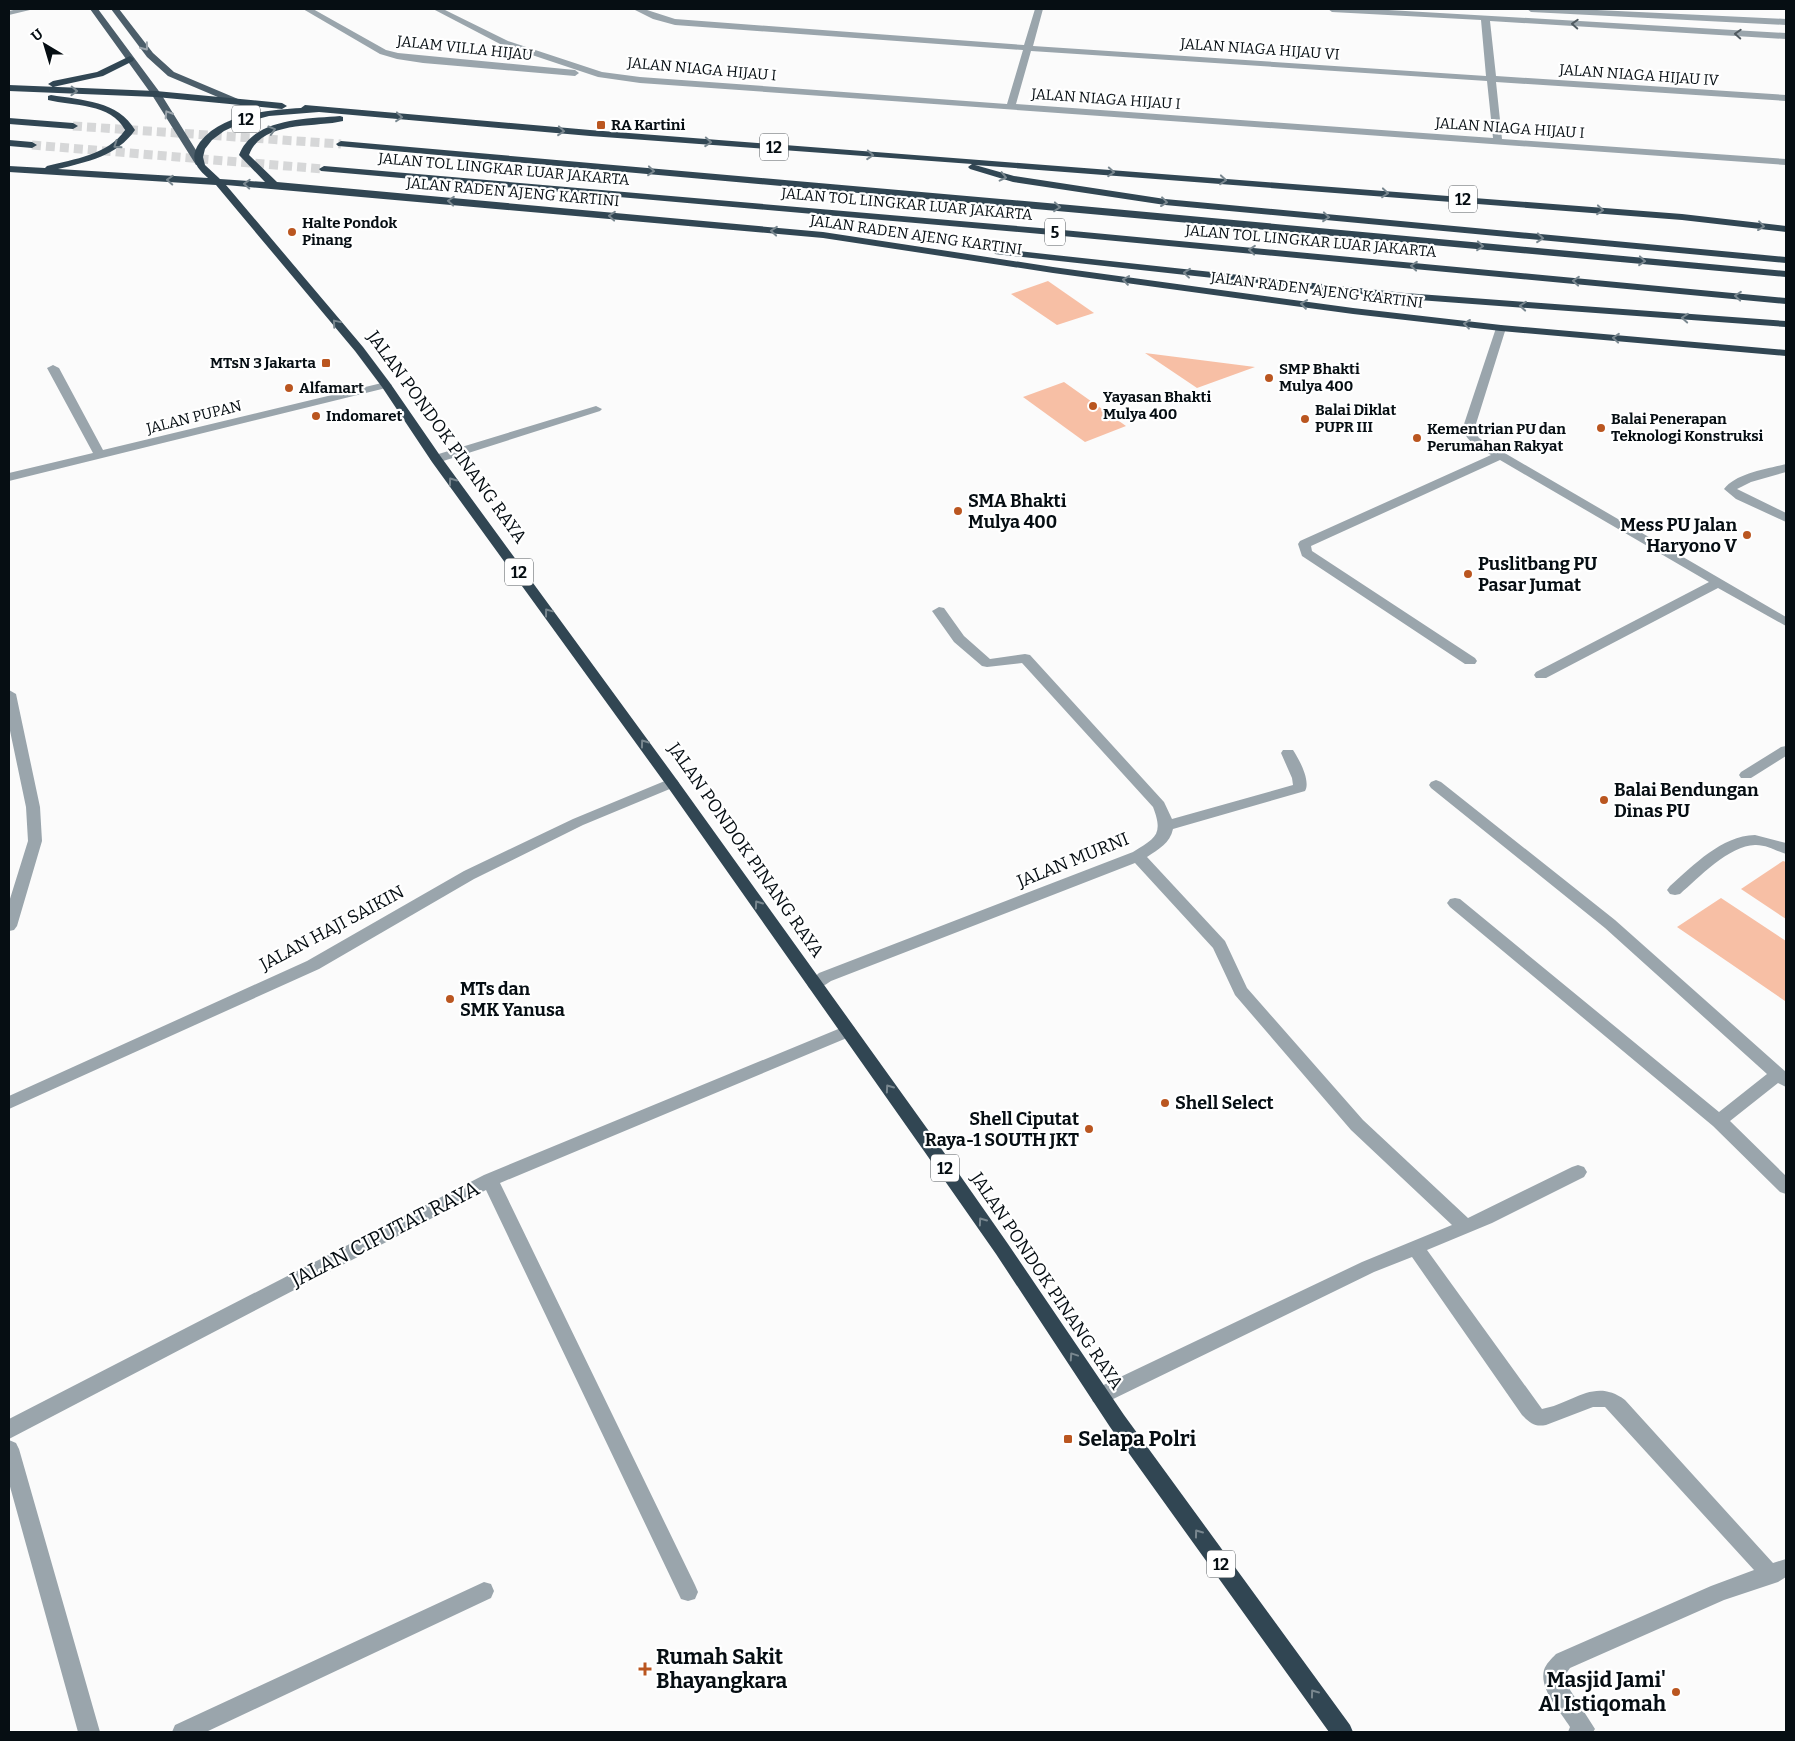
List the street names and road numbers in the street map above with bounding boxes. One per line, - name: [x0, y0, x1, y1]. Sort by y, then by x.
- street label: JALAM VILLA HIJAU: [395, 32, 534, 64]
- street label: JALAN NIAGA HIJAU VI: [1179, 34, 1340, 64]
- street label: JALAN NIAGA HIJAU I: [626, 53, 777, 84]
- street label: JALAN NIAGA HIJAU IV: [1558, 60, 1720, 90]
- street label: JALAN NIAGA HIJAU I: [1030, 85, 1181, 113]
- road number: 12: [232, 106, 260, 132]
- street label: JALAN NIAGA HIJAU I: [1434, 114, 1585, 142]
- road number: 12: [760, 134, 788, 160]
- street label: JALAN TOL LINGKAR LUAR JAKARTA: [377, 149, 631, 189]
- street label: JALAN RADEN AJENG KARTINI: [405, 174, 620, 210]
- street label: JALAN TOL LINGKAR LUAR JAKARTA: [780, 184, 1034, 224]
- road number: 12: [1449, 185, 1477, 212]
- street label: JALAN RADEN AJENG KARTINI: [808, 211, 1023, 259]
- road number: 5: [1045, 218, 1065, 246]
- street label: JALAN TOL LINGKAR LUAR JAKARTA: [1184, 221, 1438, 261]
- street label: JALAN RADEN AJENG KARTINI: [1209, 268, 1424, 312]
- street label: JALAN PONDOK PINANG RAYA: [362, 326, 532, 548]
- street label: JALAN PUPAN: [144, 396, 244, 438]
- road number: 12: [505, 558, 533, 586]
- street label: JALAN PONDOK PINANG RAYA: [663, 738, 829, 962]
- street label: JALAN MURNI: [1013, 828, 1132, 893]
- street label: JALAN HAJI SAIKIN: [255, 881, 408, 976]
- road number: 12: [931, 1154, 959, 1182]
- street label: JALAN PONDOK PINANG RAYA: [965, 1167, 1128, 1394]
- street label: JALAN CIPUTAT RAYA: [285, 1175, 484, 1293]
- road number: 12: [1207, 1550, 1235, 1578]

